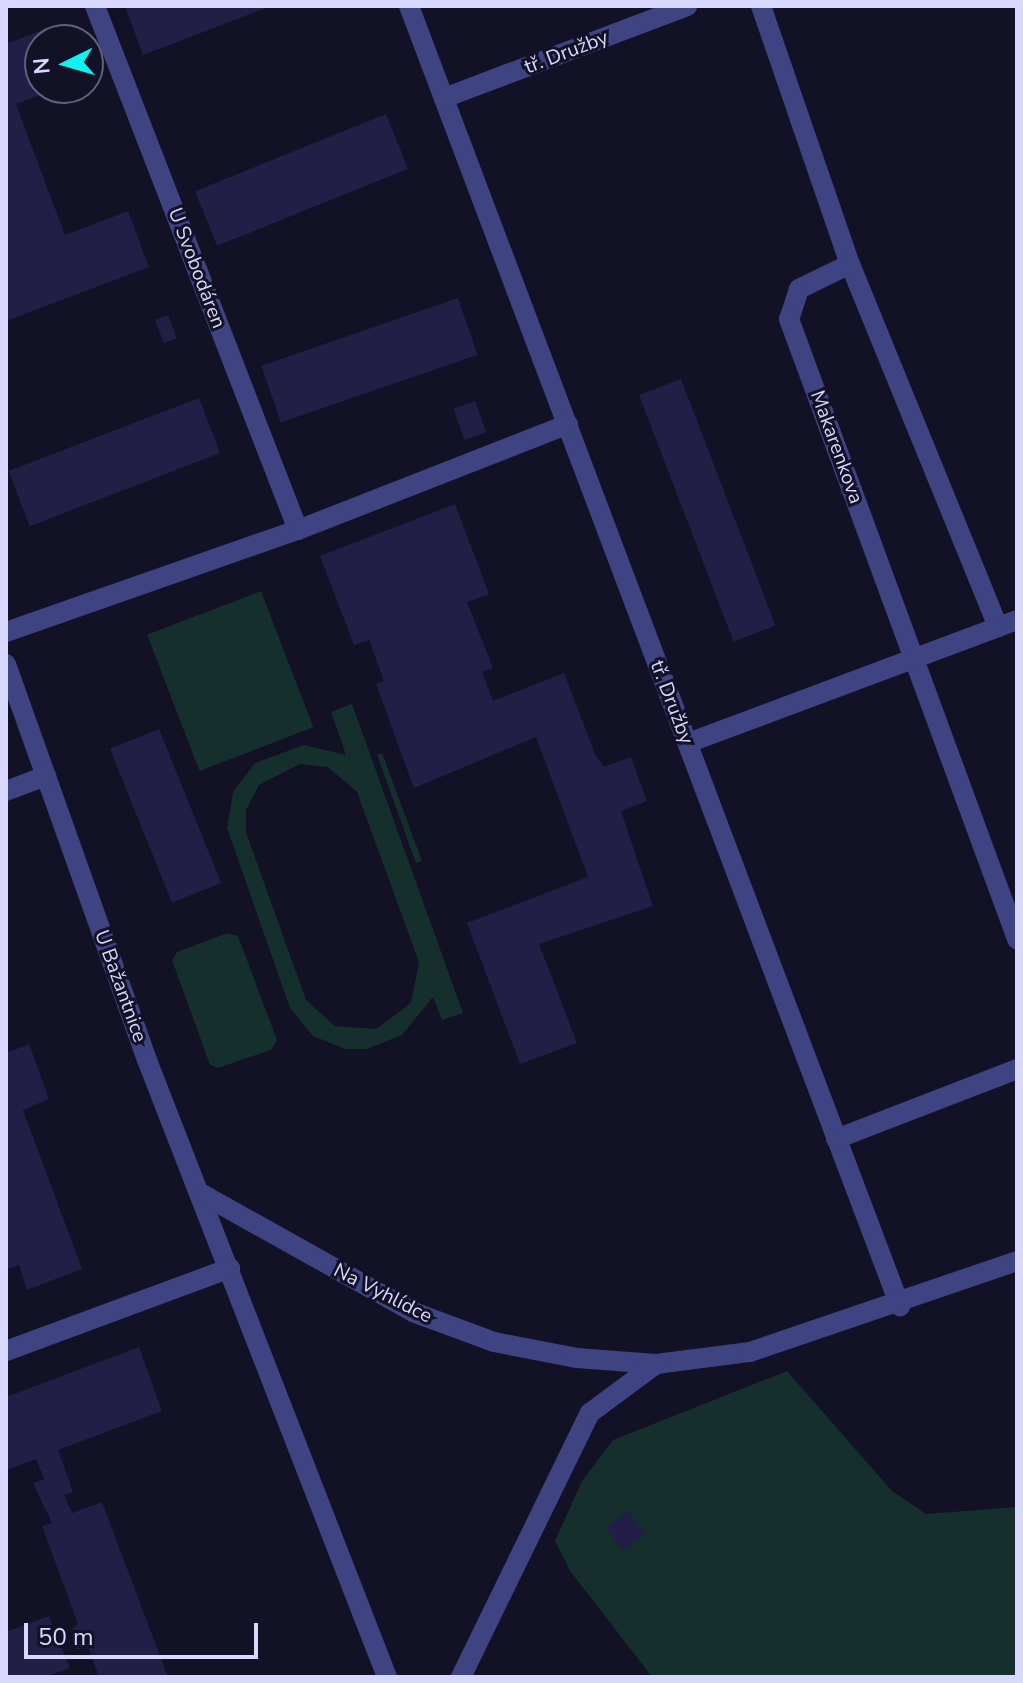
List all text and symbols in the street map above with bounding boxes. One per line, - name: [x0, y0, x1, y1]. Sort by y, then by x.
- north arrow: [24, 24, 104, 104]
- street label: tř. Družby: [521, 25, 611, 79]
- text: N: [26, 56, 58, 75]
- street label: U Svobodáren: [163, 204, 231, 332]
- street label: Makarenkova: [805, 387, 869, 507]
- street label: tř. Družby: [645, 657, 699, 747]
- street label: U Bažantnice: [90, 927, 152, 1045]
- street label: Na Vyhlídce: [330, 1258, 436, 1328]
- scale bar: [28, 1607, 262, 1657]
- text: 50 m: [38, 1621, 94, 1653]

